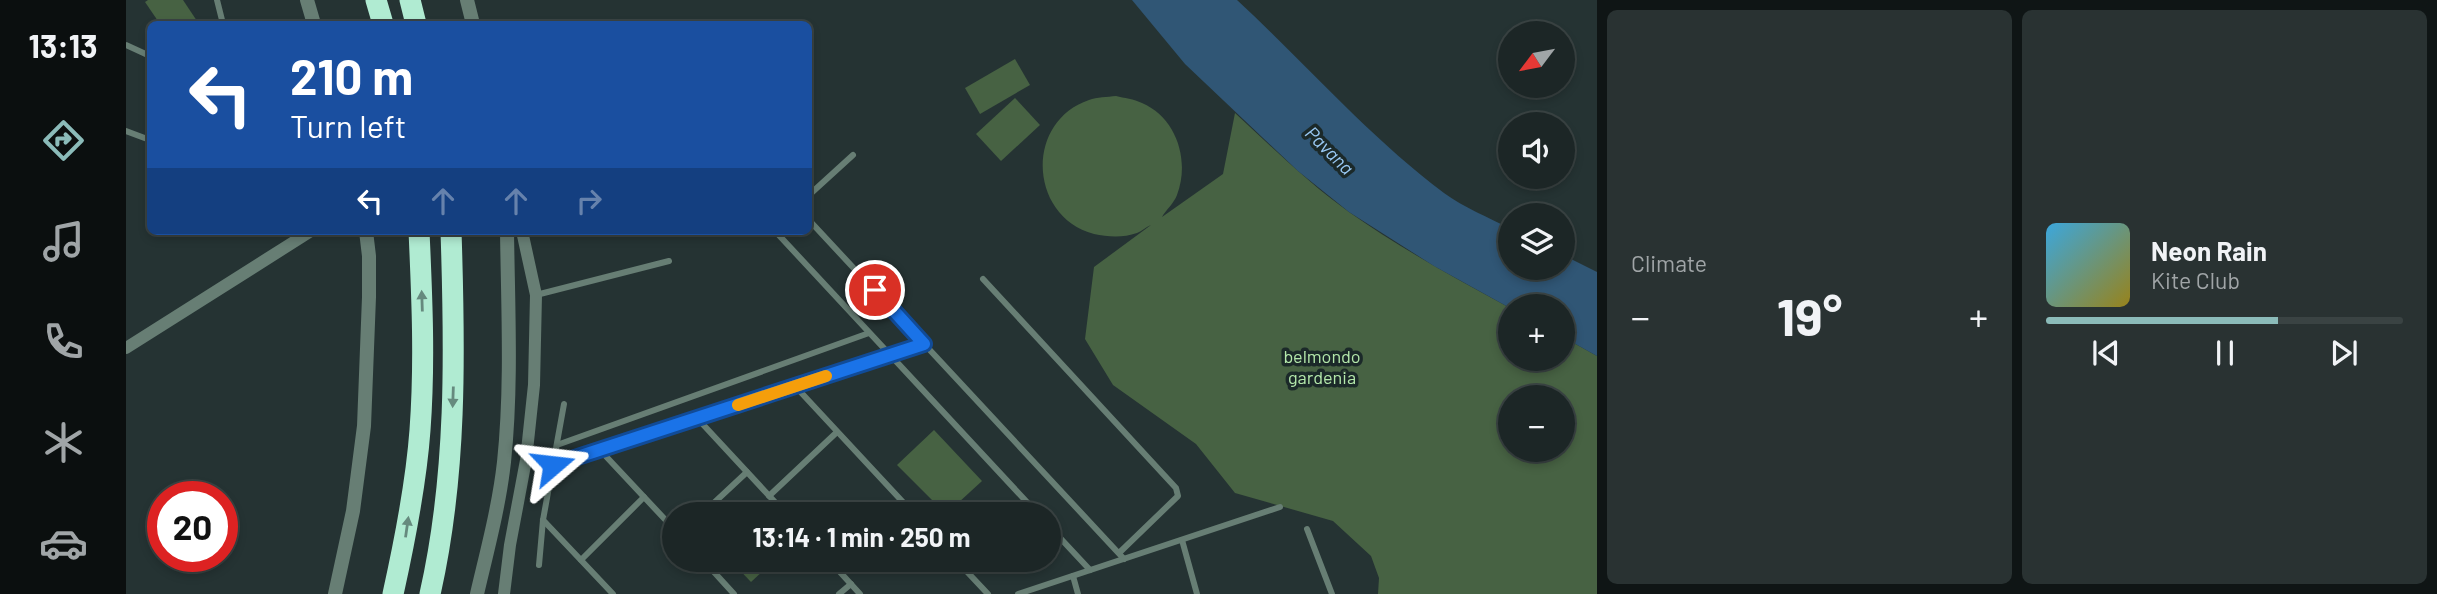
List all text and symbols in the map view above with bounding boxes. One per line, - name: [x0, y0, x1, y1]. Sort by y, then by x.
- north arrow: [1498, 21, 1575, 98]
- map controls: [1498, 21, 1575, 462]
- text: 13:13: [29, 26, 97, 64]
- text: 210 m: [290, 46, 413, 105]
- icon: left: [175, 49, 266, 140]
- text: Turn left: [290, 106, 407, 144]
- button: sound: [1498, 112, 1575, 189]
- icon: directions: [39, 116, 88, 165]
- water label: Pavana: [1301, 121, 1359, 179]
- icon: left: [351, 182, 389, 220]
- icon: ahead: [424, 182, 462, 220]
- icon: ahead: [497, 182, 535, 220]
- icon: right: [570, 182, 608, 220]
- button: layers: [1498, 203, 1575, 280]
- icon: music: [39, 217, 88, 266]
- text: Neon Rain: [2151, 235, 2267, 266]
- text: Climate: [1631, 249, 1707, 277]
- pin: [845, 260, 905, 320]
- text: Kite Club: [2151, 266, 2240, 294]
- icon: arrive: [856, 271, 894, 309]
- text: 19°: [1777, 284, 1842, 346]
- one-way arrow: [416, 290, 427, 312]
- text: −: [1631, 293, 1650, 339]
- text: +: [1969, 293, 1988, 339]
- button: +: [1498, 294, 1575, 371]
- icon: phone: [39, 317, 88, 366]
- icon: previous: [2087, 334, 2125, 372]
- icon: pause: [2206, 334, 2244, 372]
- icon: next: [2325, 334, 2363, 372]
- park label: belmondo gardenia: [1283, 345, 1361, 388]
- button: −: [1498, 385, 1575, 462]
- one-way arrow: [447, 386, 458, 408]
- icon: climate: [39, 418, 88, 467]
- position arrow: [516, 428, 590, 502]
- speed limit sign: 20: [147, 481, 238, 572]
- one-way arrow: [402, 516, 413, 538]
- icon: car: [39, 519, 88, 568]
- text: 13:14 · 1 min · 250 m: [753, 521, 970, 552]

